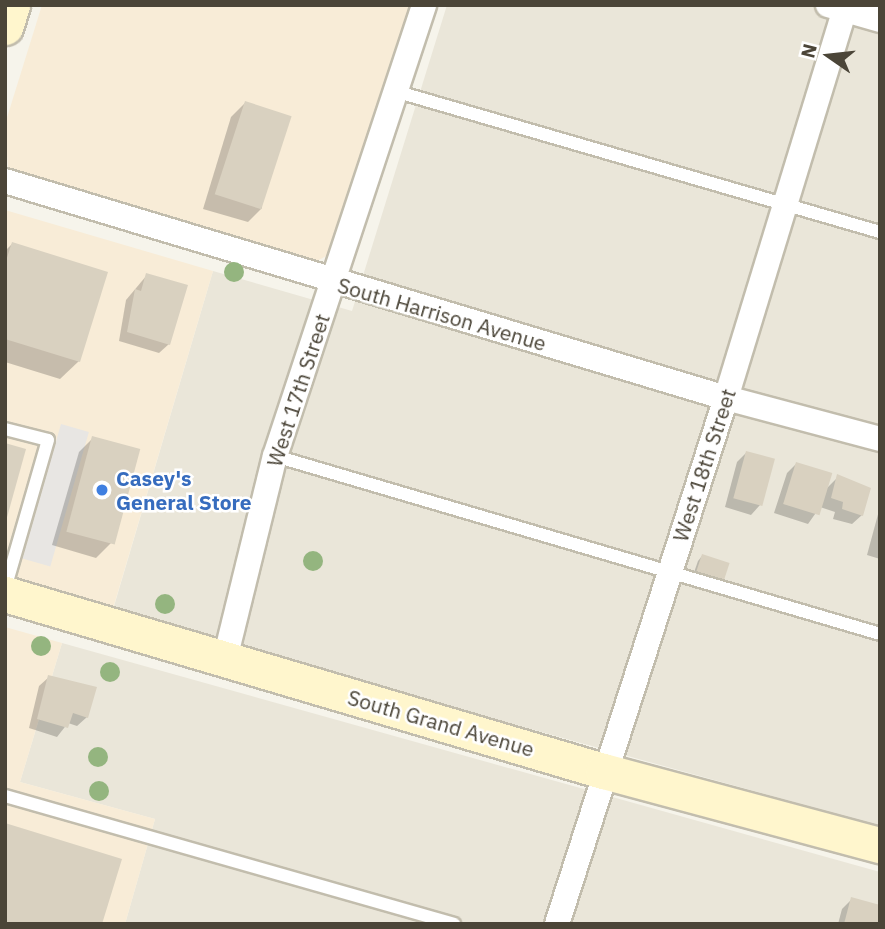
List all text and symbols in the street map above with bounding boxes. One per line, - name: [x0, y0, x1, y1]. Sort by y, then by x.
- north arrow: [794, 21, 864, 91]
- text: N: [795, 41, 822, 61]
- street label: South Harrison Avenue: [335, 272, 549, 356]
- street label: West 17th Street: [261, 310, 335, 470]
- street label: West 18th Street: [667, 385, 741, 545]
- place label: Casey's General Store: [116, 465, 252, 515]
- marker: Casey's General Store: [94, 482, 110, 498]
- street label: South Grand Avenue: [345, 684, 537, 762]

